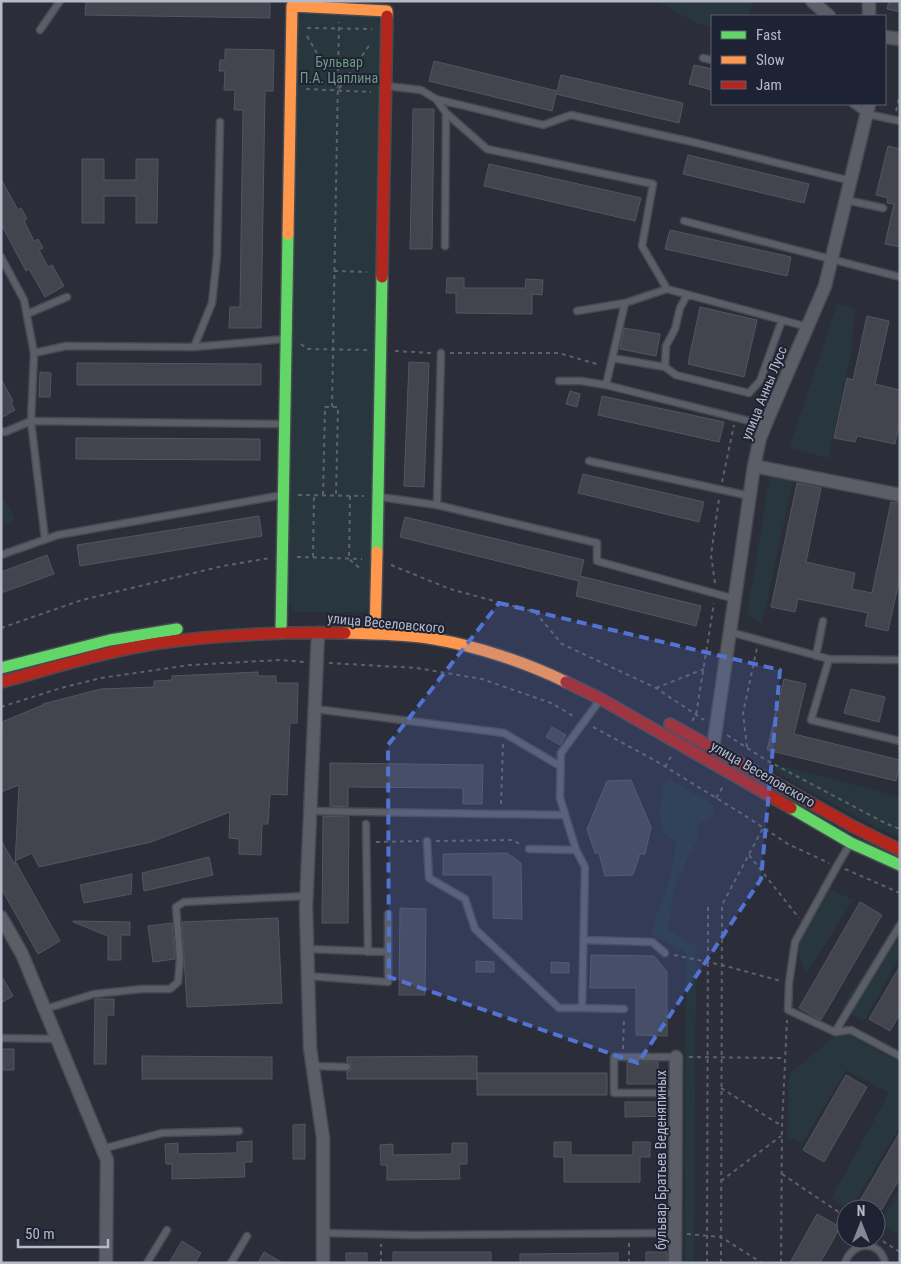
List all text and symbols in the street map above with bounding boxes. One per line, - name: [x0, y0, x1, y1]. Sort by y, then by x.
- legend: [711, 15, 886, 105]
- text: Fast: [756, 26, 781, 44]
- text: Slow: [756, 51, 785, 69]
- park label: Бульвар П.А. Цаплина: [300, 54, 378, 86]
- text: Jam: [756, 76, 782, 94]
- street label: улица Анны Лусс: [738, 344, 790, 442]
- street label: улица Веселовского: [327, 610, 445, 636]
- street label: улица Веселовского: [708, 738, 818, 810]
- street label: бульвар Братьев Веденяпиных: [653, 1070, 669, 1250]
- north arrow: [836, 1199, 886, 1249]
- text: N: [857, 1203, 865, 1219]
- scale bar: [18, 1216, 108, 1248]
- text: 50 m: [25, 1225, 55, 1243]

